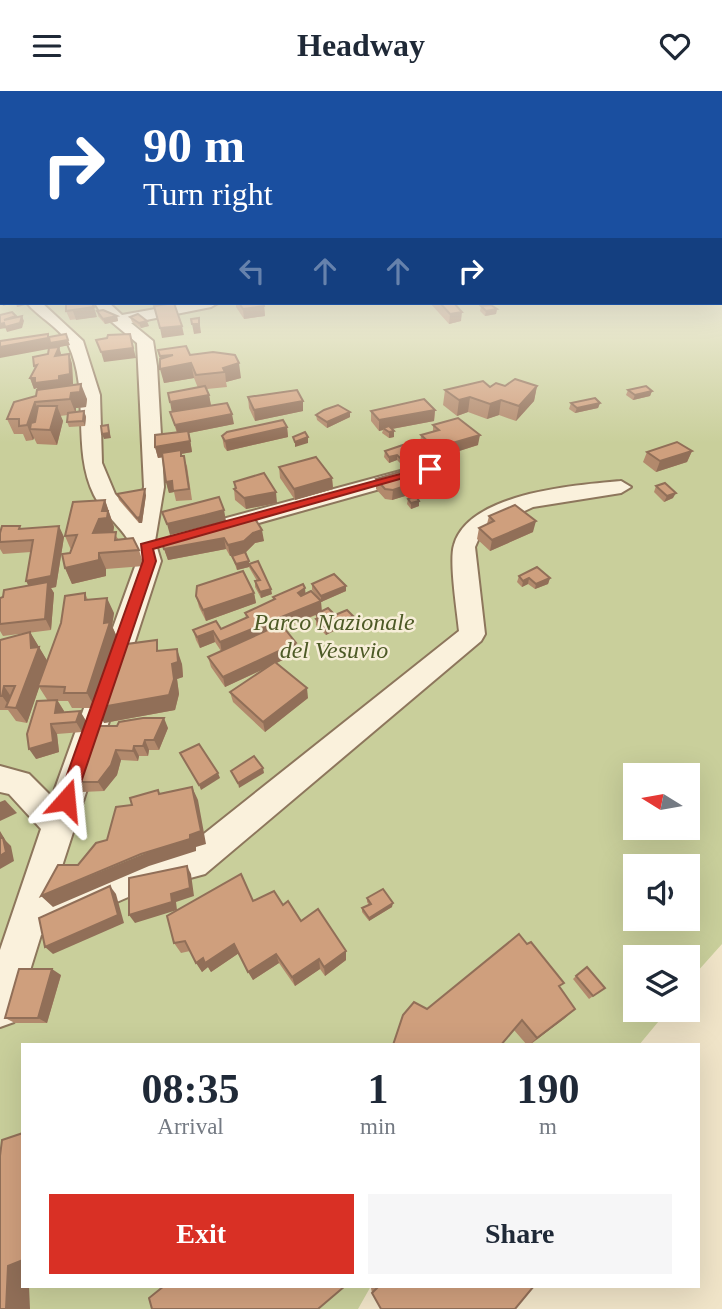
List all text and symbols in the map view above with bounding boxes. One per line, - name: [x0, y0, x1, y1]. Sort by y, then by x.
- icon: menu: [28, 27, 66, 65]
- text: Headway: [297, 27, 425, 63]
- icon: heart: [656, 27, 694, 65]
- text: 90 m: [143, 118, 245, 173]
- icon: right: [28, 119, 119, 210]
- text: Turn right: [143, 176, 273, 212]
- icon: left: [233, 252, 271, 290]
- icon: ahead: [306, 252, 344, 290]
- icon: ahead: [379, 252, 417, 290]
- icon: right: [452, 252, 490, 290]
- pin: [400, 439, 460, 499]
- icon: arrive: [411, 450, 449, 488]
- park label: Parco Nazionale del Vesuvio: [252, 609, 415, 663]
- position arrow: [29, 763, 103, 837]
- north arrow: [623, 763, 700, 840]
- map controls: [623, 763, 700, 1022]
- button: sound: [623, 854, 700, 931]
- button: layers: [623, 945, 700, 1022]
- text: 08:35: [142, 1066, 240, 1112]
- text: 1: [367, 1066, 388, 1112]
- text: 190: [516, 1066, 579, 1112]
- text: Arrival: [157, 1114, 224, 1139]
- text: min: [360, 1114, 396, 1139]
- text: m: [539, 1114, 557, 1139]
- button: Exit: [49, 1194, 354, 1274]
- button: Share: [368, 1194, 672, 1274]

